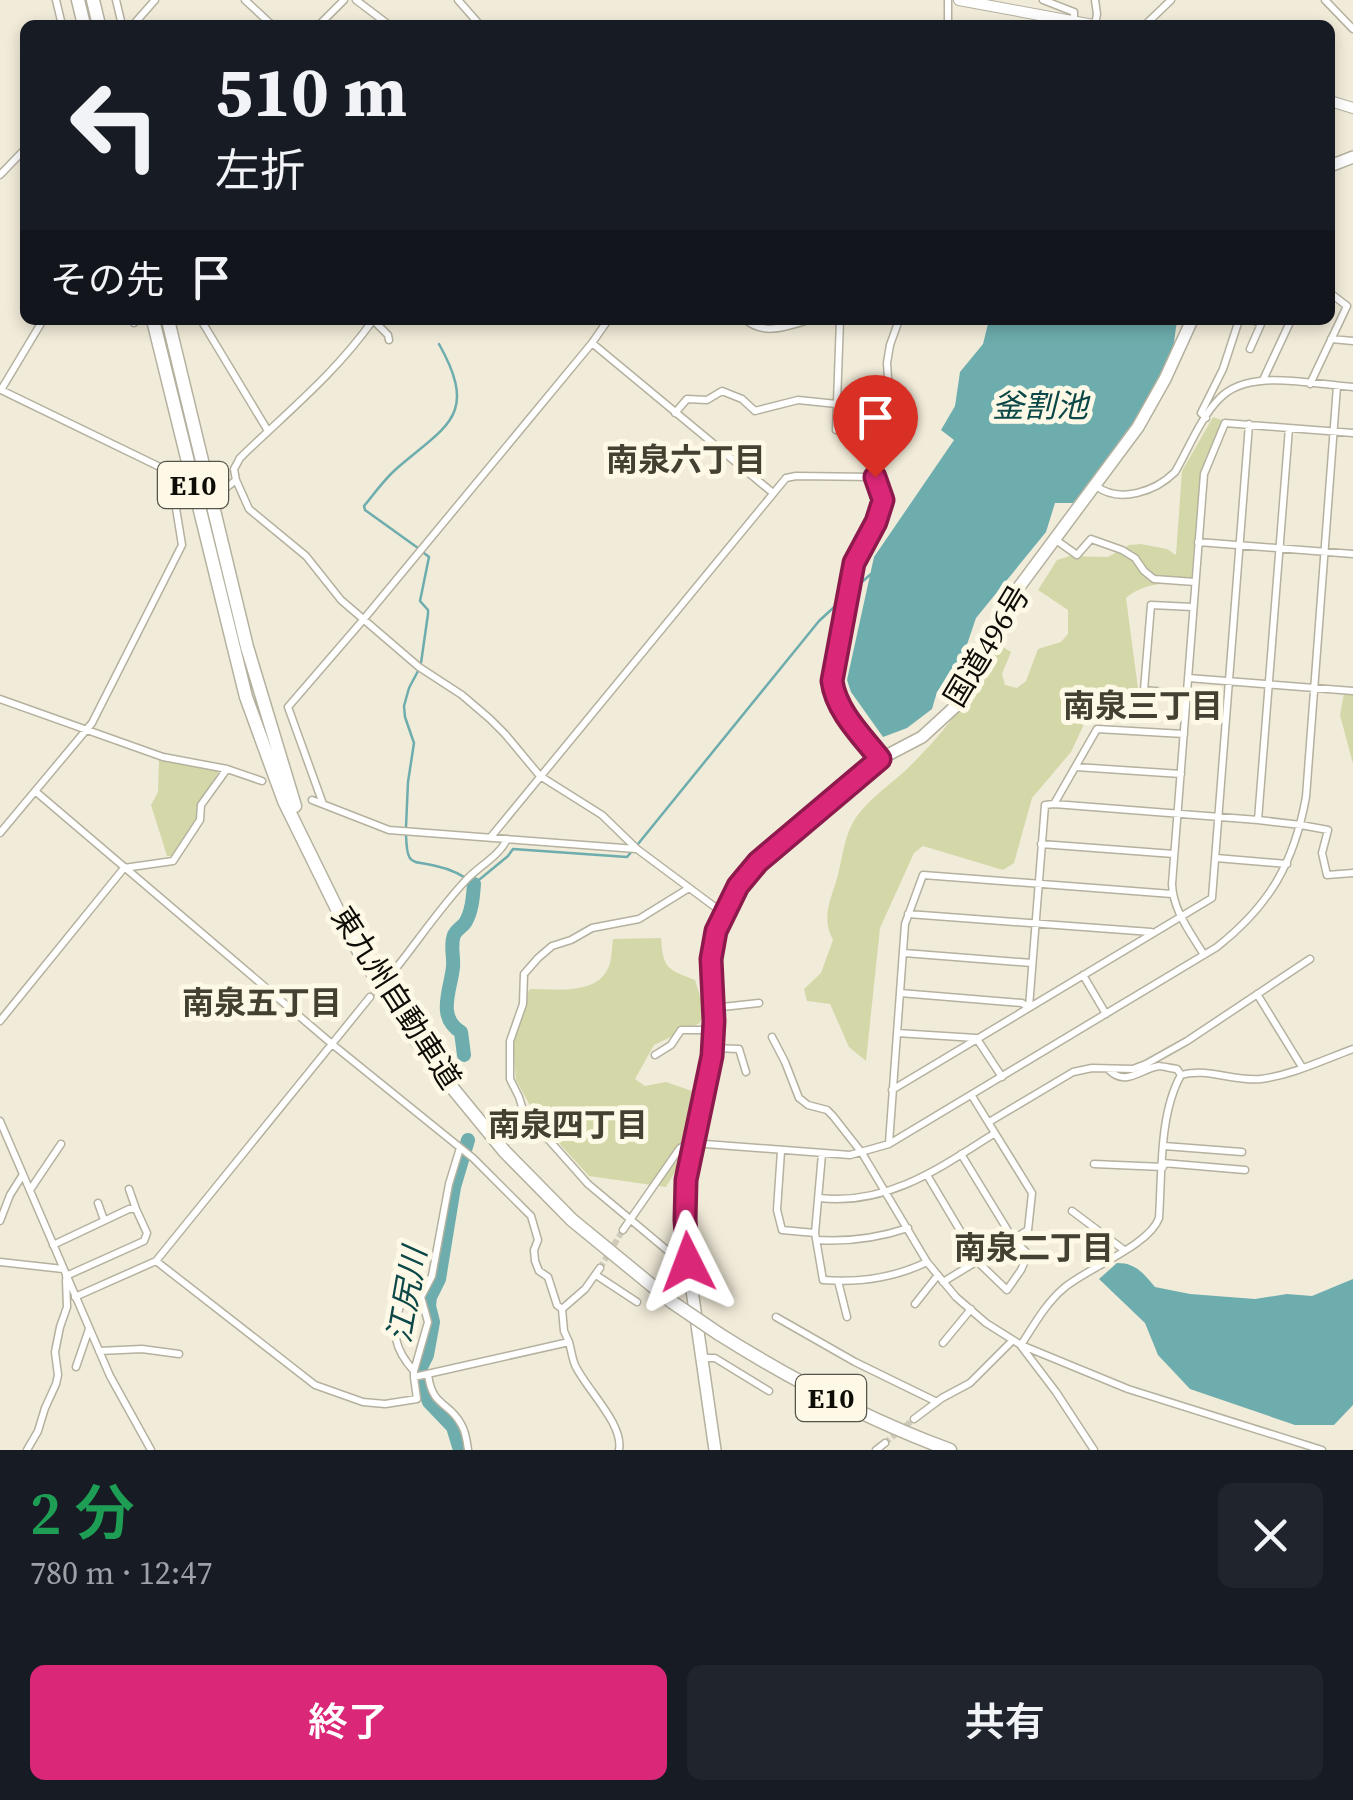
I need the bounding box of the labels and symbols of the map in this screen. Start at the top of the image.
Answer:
pin [833,375,918,478]
water label: 釜割池 [992,384,1091,428]
district label: 南泉六丁目 [606,438,766,482]
road number: E10 [158,462,228,508]
street label: 国道496号 [934,577,1039,714]
district label: 南泉三丁目 [1063,684,1223,728]
street label: 東九州自動車道 [322,899,471,1097]
district label: 南泉五丁目 [182,981,342,1025]
district label: 南泉四丁目 [488,1103,648,1147]
position arrow [636,1210,740,1314]
district label: 南泉二丁目 [954,1226,1114,1270]
water label: 江尻川 [377,1241,438,1346]
road number: E10 [796,1375,866,1421]

